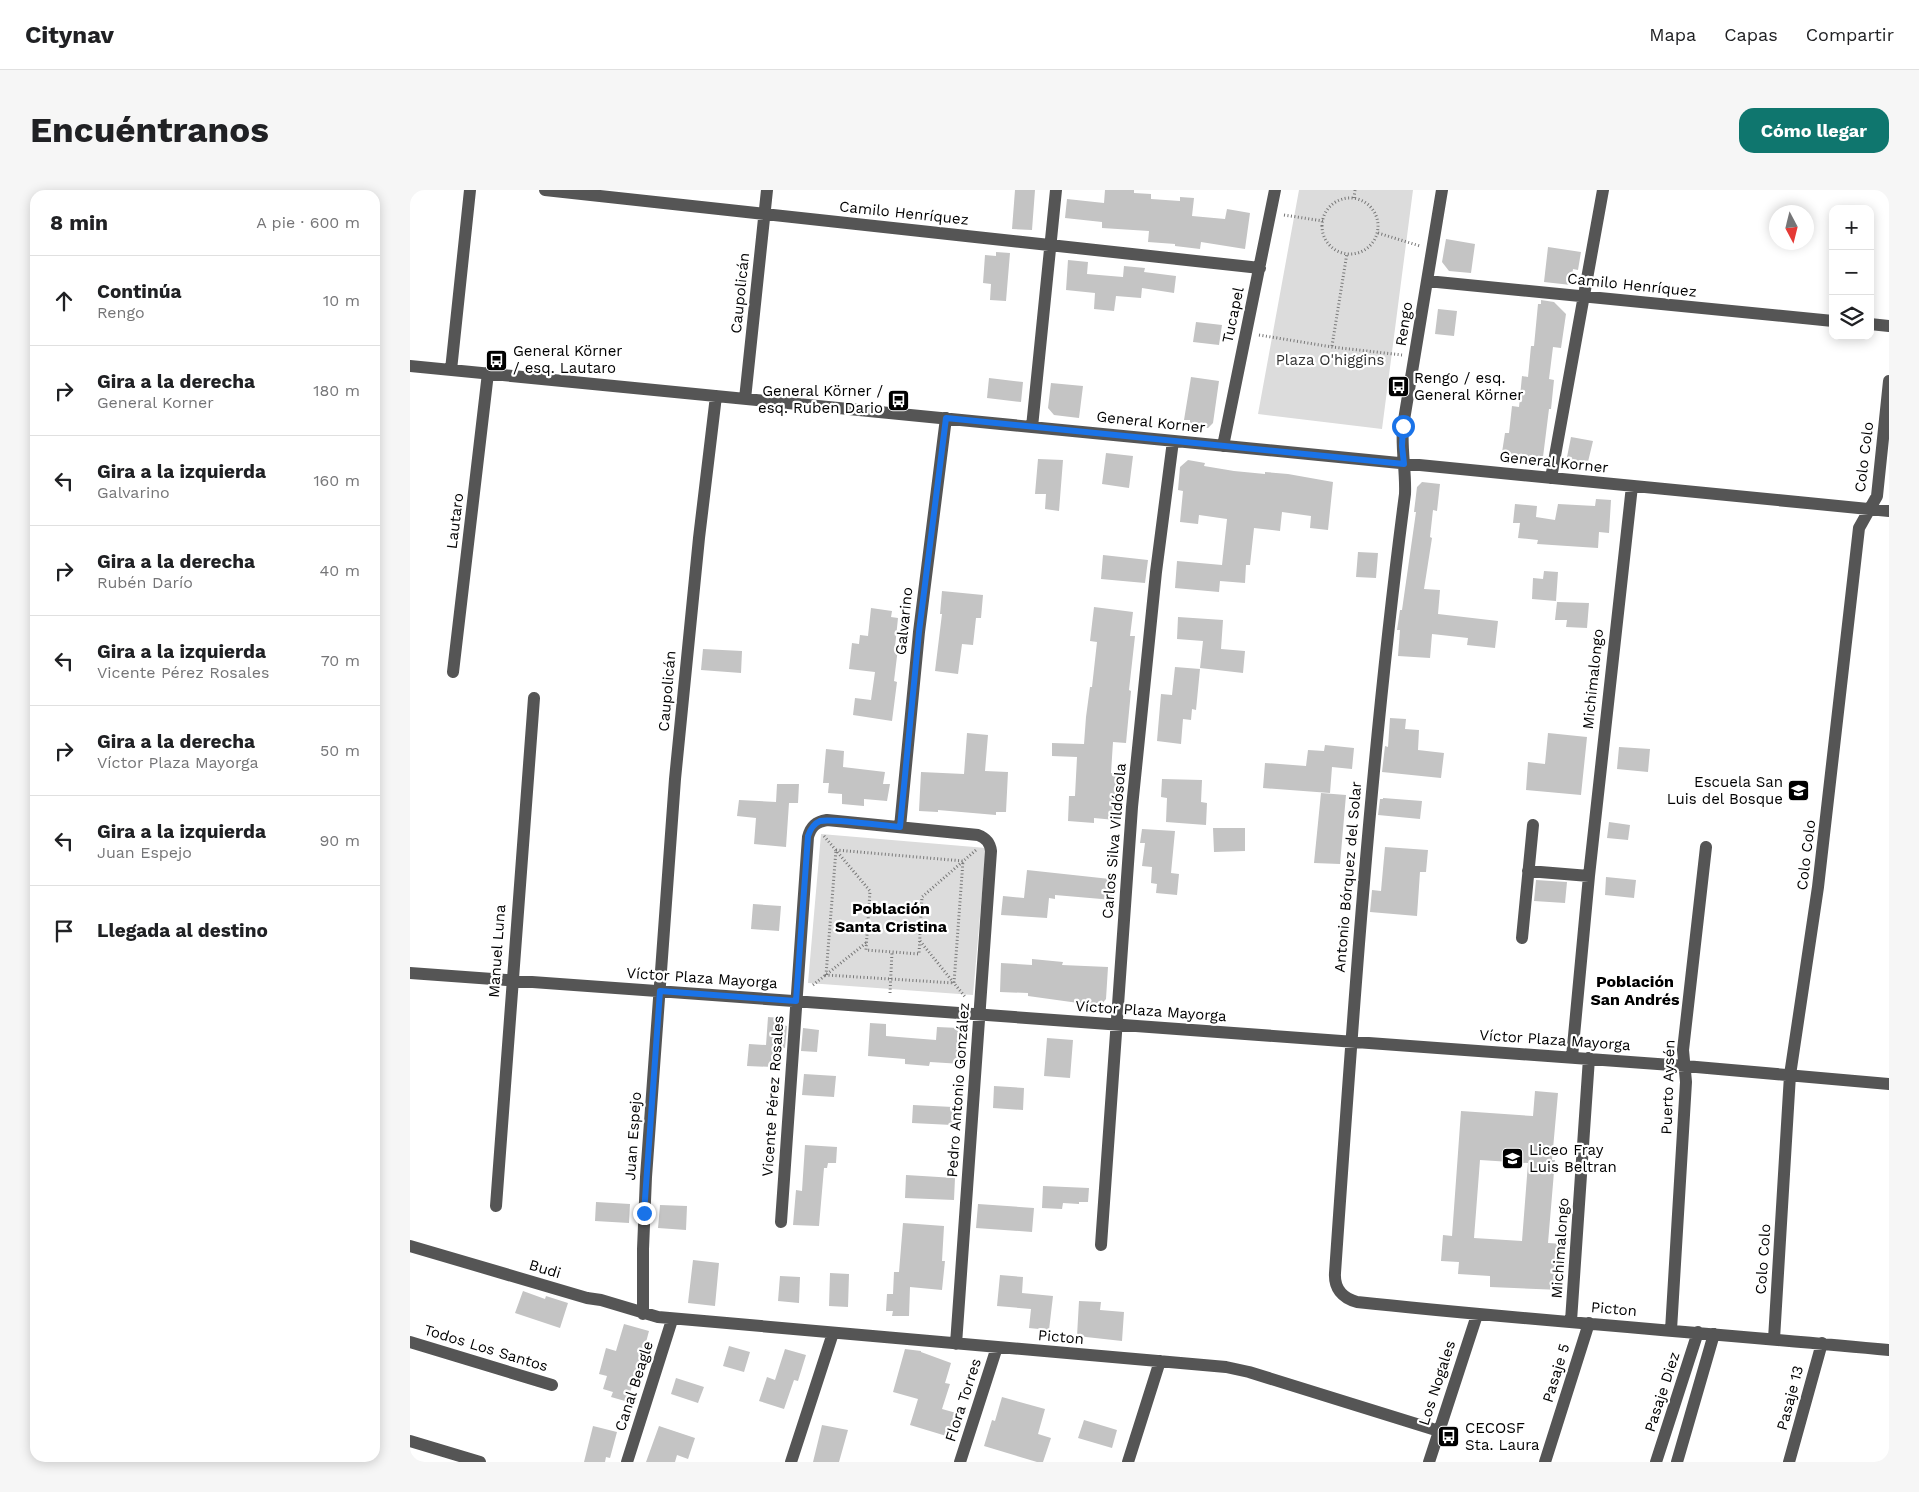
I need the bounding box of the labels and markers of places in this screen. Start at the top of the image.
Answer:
place label: General Körner / esq. Lautaro [513,342,622,377]
bus stop icon: General Körner / esq. Lautaro [485,348,509,372]
place label: Rengo / esq. General Körner [1414,369,1523,404]
bus stop icon: Rengo / esq. General Körner [1386,375,1410,399]
place label: General Körner / esq. Ruben Dario [758,382,883,417]
bus stop icon: General Körner / esq. Ruben Dario [887,388,911,412]
place label: Escuela San Luis del Bosque [1667,773,1783,808]
school or university icon: Escuela San Luis del Bosque [1787,779,1811,803]
place label: Liceo Fray Luis Beltran [1529,1141,1617,1176]
school or university icon: Liceo Fray Luis Beltran [1501,1147,1525,1171]
place label: CECOSF Sta. Laura [1465,1419,1540,1454]
bus stop icon: CECOSF Sta. Laura [1437,1425,1461,1449]

